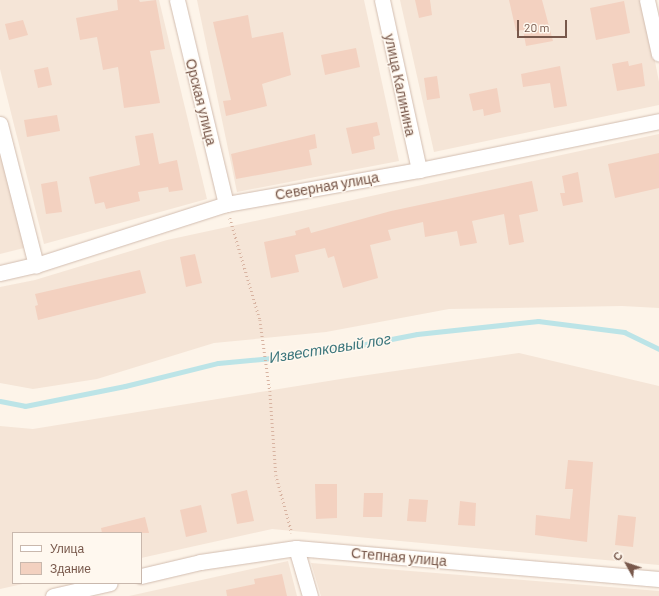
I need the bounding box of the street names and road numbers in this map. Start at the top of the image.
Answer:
street label: улица Калинина [381,32,419,138]
street label: Орская улица [182,57,220,147]
street label: Северная улица [274,169,380,203]
street label: Степная улица [350,544,448,570]

